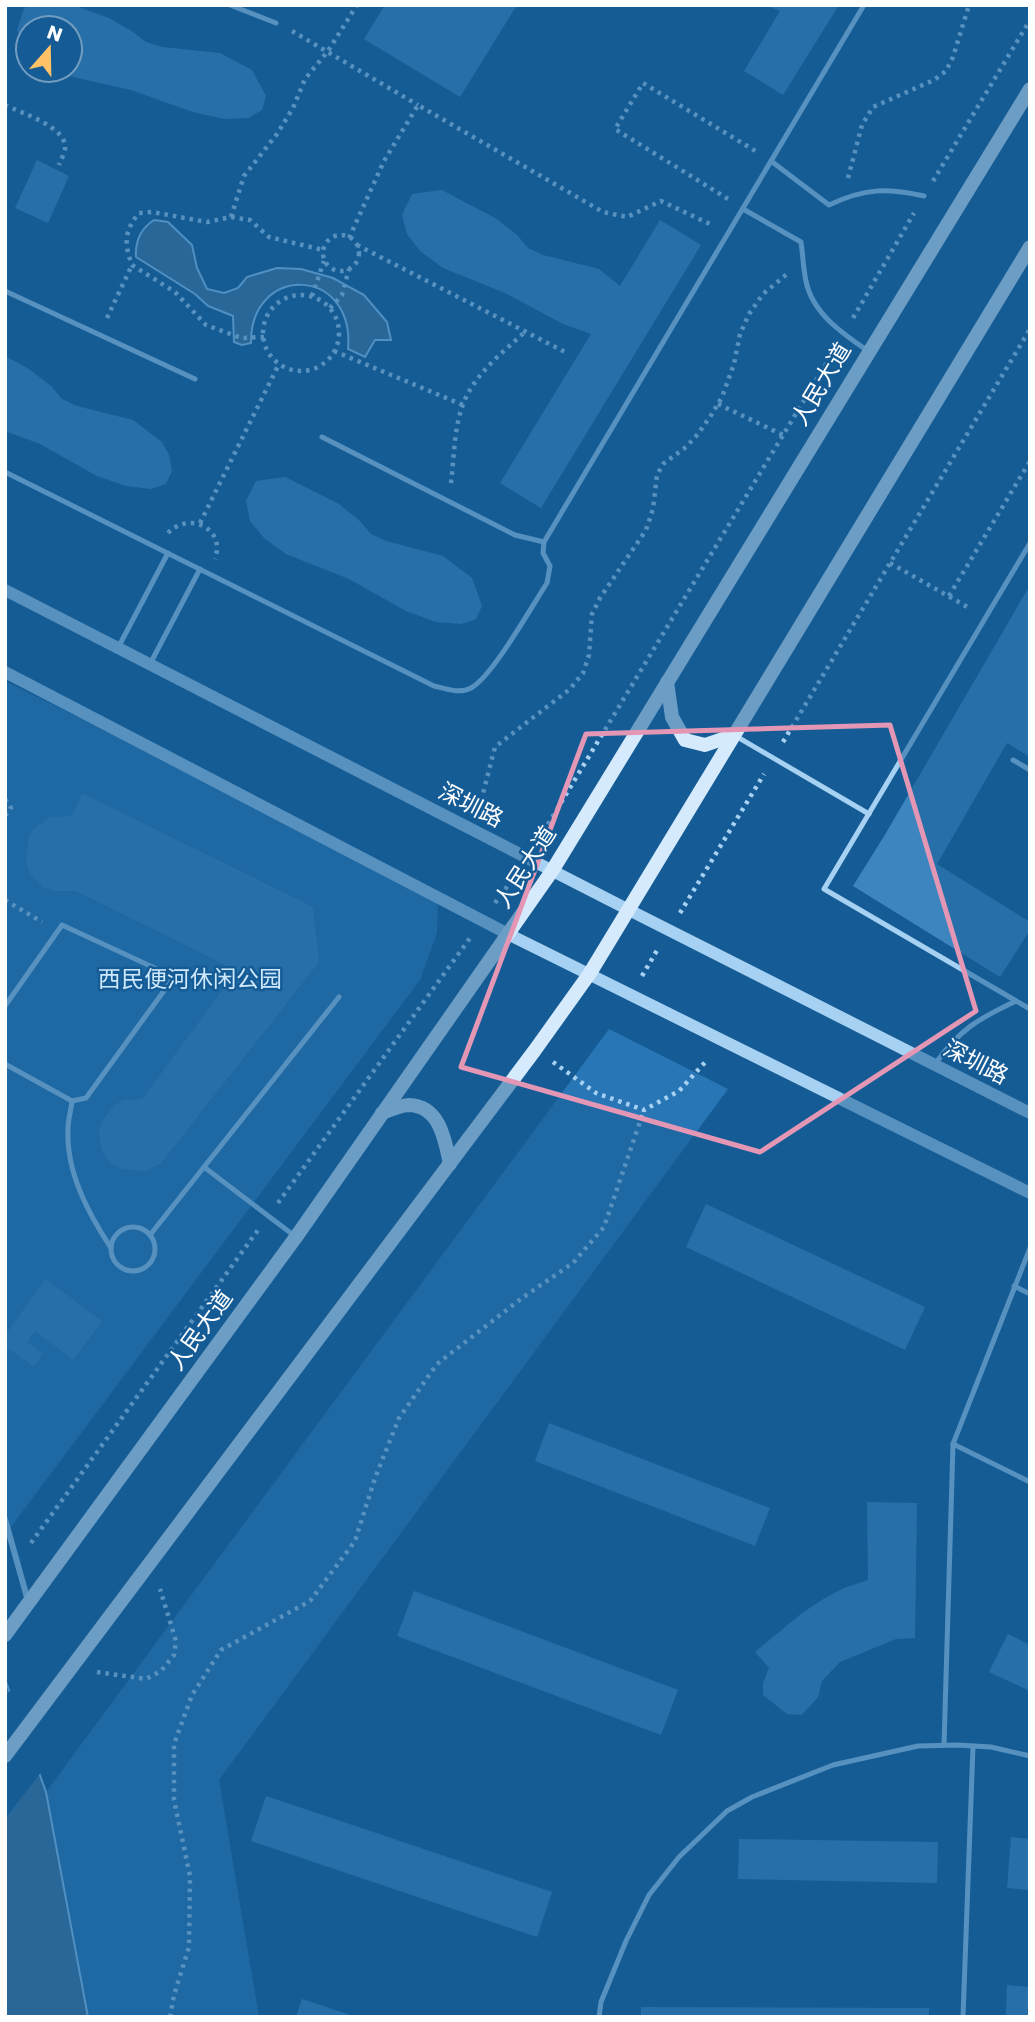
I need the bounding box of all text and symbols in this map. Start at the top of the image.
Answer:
north arrow [14,14,84,84]
text: N [43,18,66,49]
street label: 人民大道 [784,336,858,432]
street label: 深圳路 [433,775,509,835]
street label: 人民大道 [487,820,563,914]
park label: 西民便河休闲公园 [98,963,282,995]
street label: 深圳路 [938,1032,1014,1092]
street label: 人民大道 [160,1283,240,1377]

